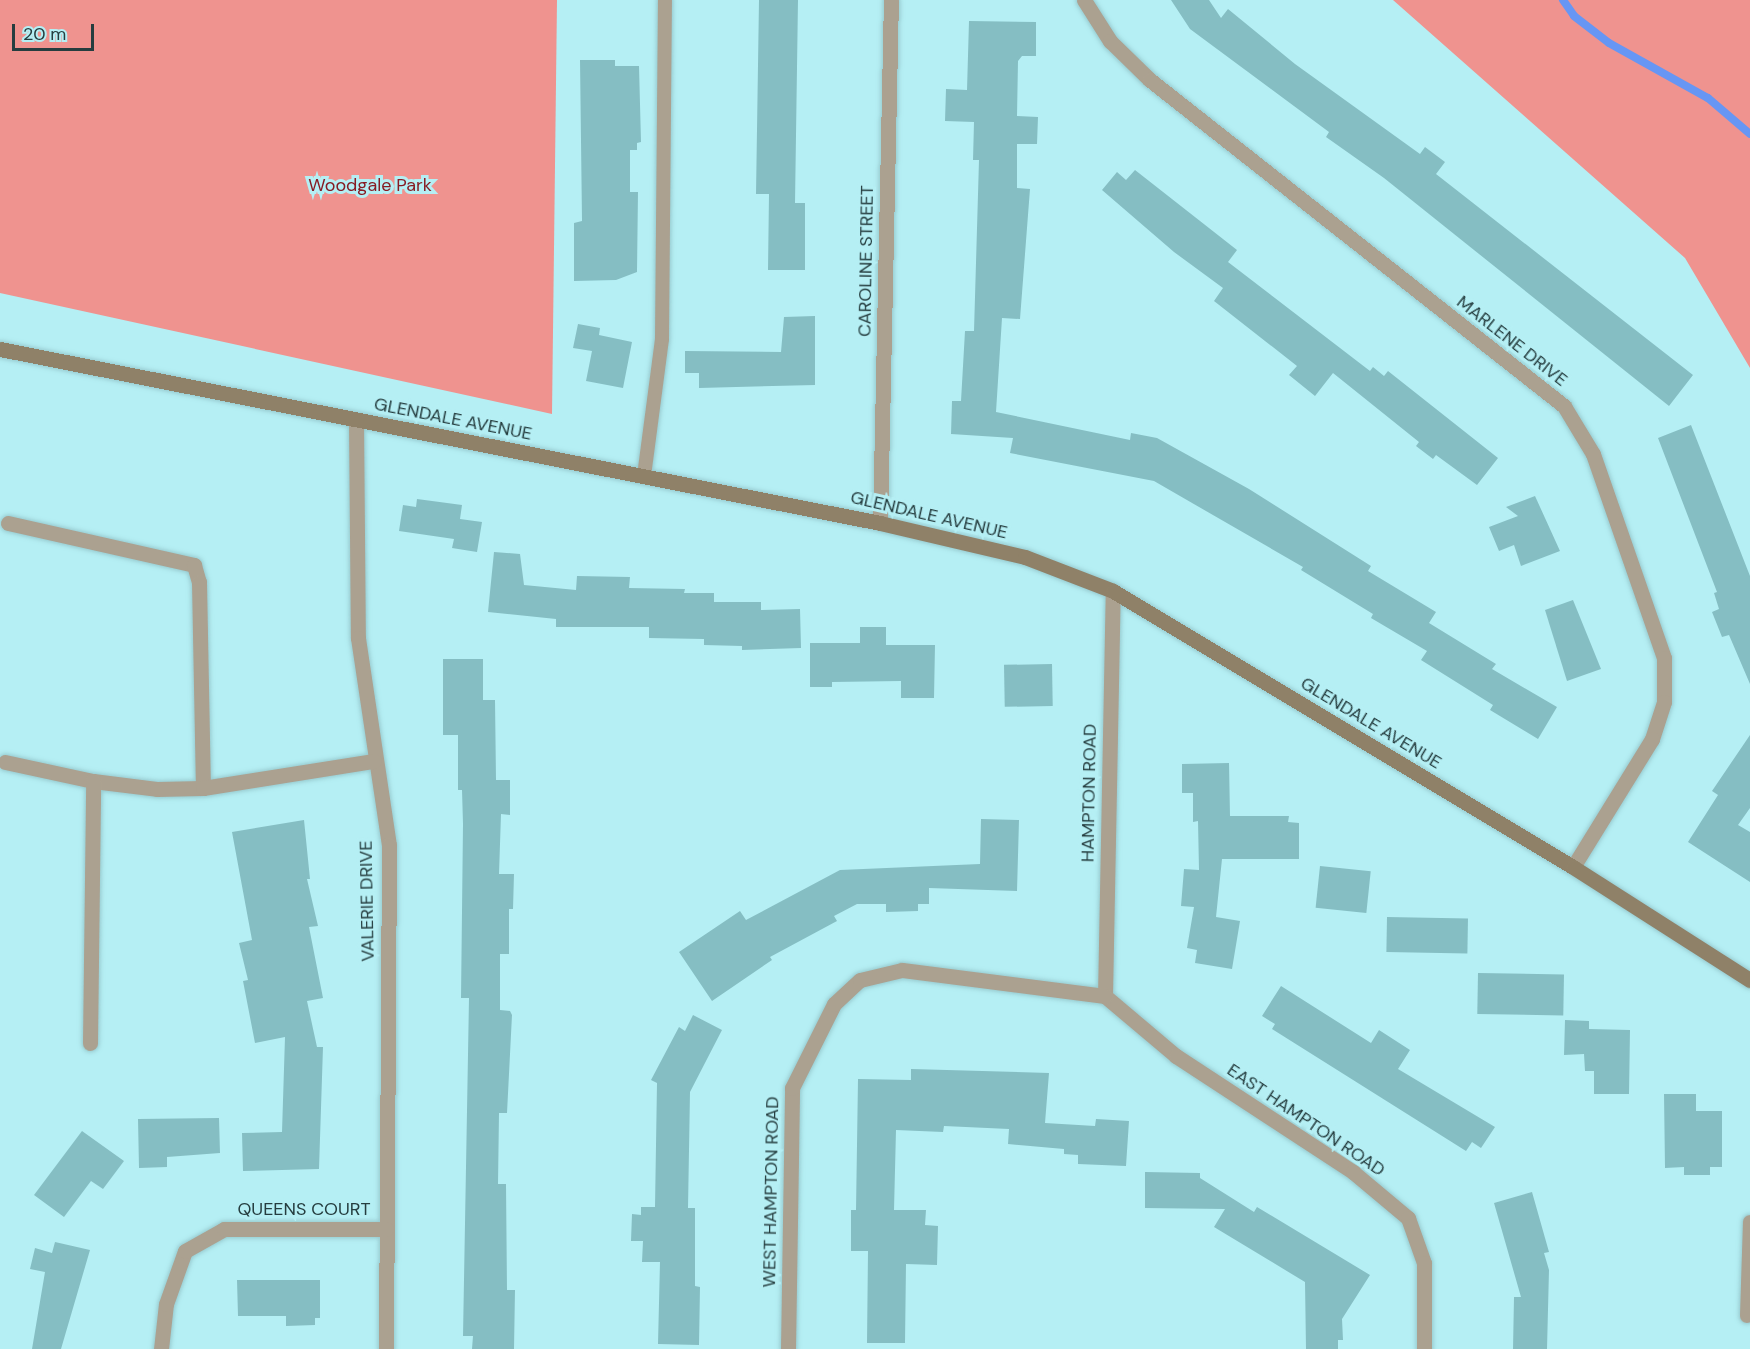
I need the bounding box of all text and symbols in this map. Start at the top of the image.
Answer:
scale bar [15,12,98,50]
text: 20 m [23,22,66,46]
park label: Woodgale Park [308,174,432,196]
street label: CAROLINE STREET [854,185,878,337]
street label: MARLENE DRIVE [1452,291,1572,391]
street label: GLENDALE AVENUE [372,393,534,445]
street label: GLENDALE AVENUE [848,486,1010,544]
street label: GLENDALE AVENUE [1297,672,1445,774]
street label: HAMPTON ROAD [1077,724,1101,862]
street label: VALERIE DRIVE [355,840,379,962]
street label: EAST HAMPTON ROAD [1223,1059,1389,1181]
street label: WEST HAMPTON ROAD [759,1096,783,1288]
street label: QUEENS COURT [237,1198,371,1220]

